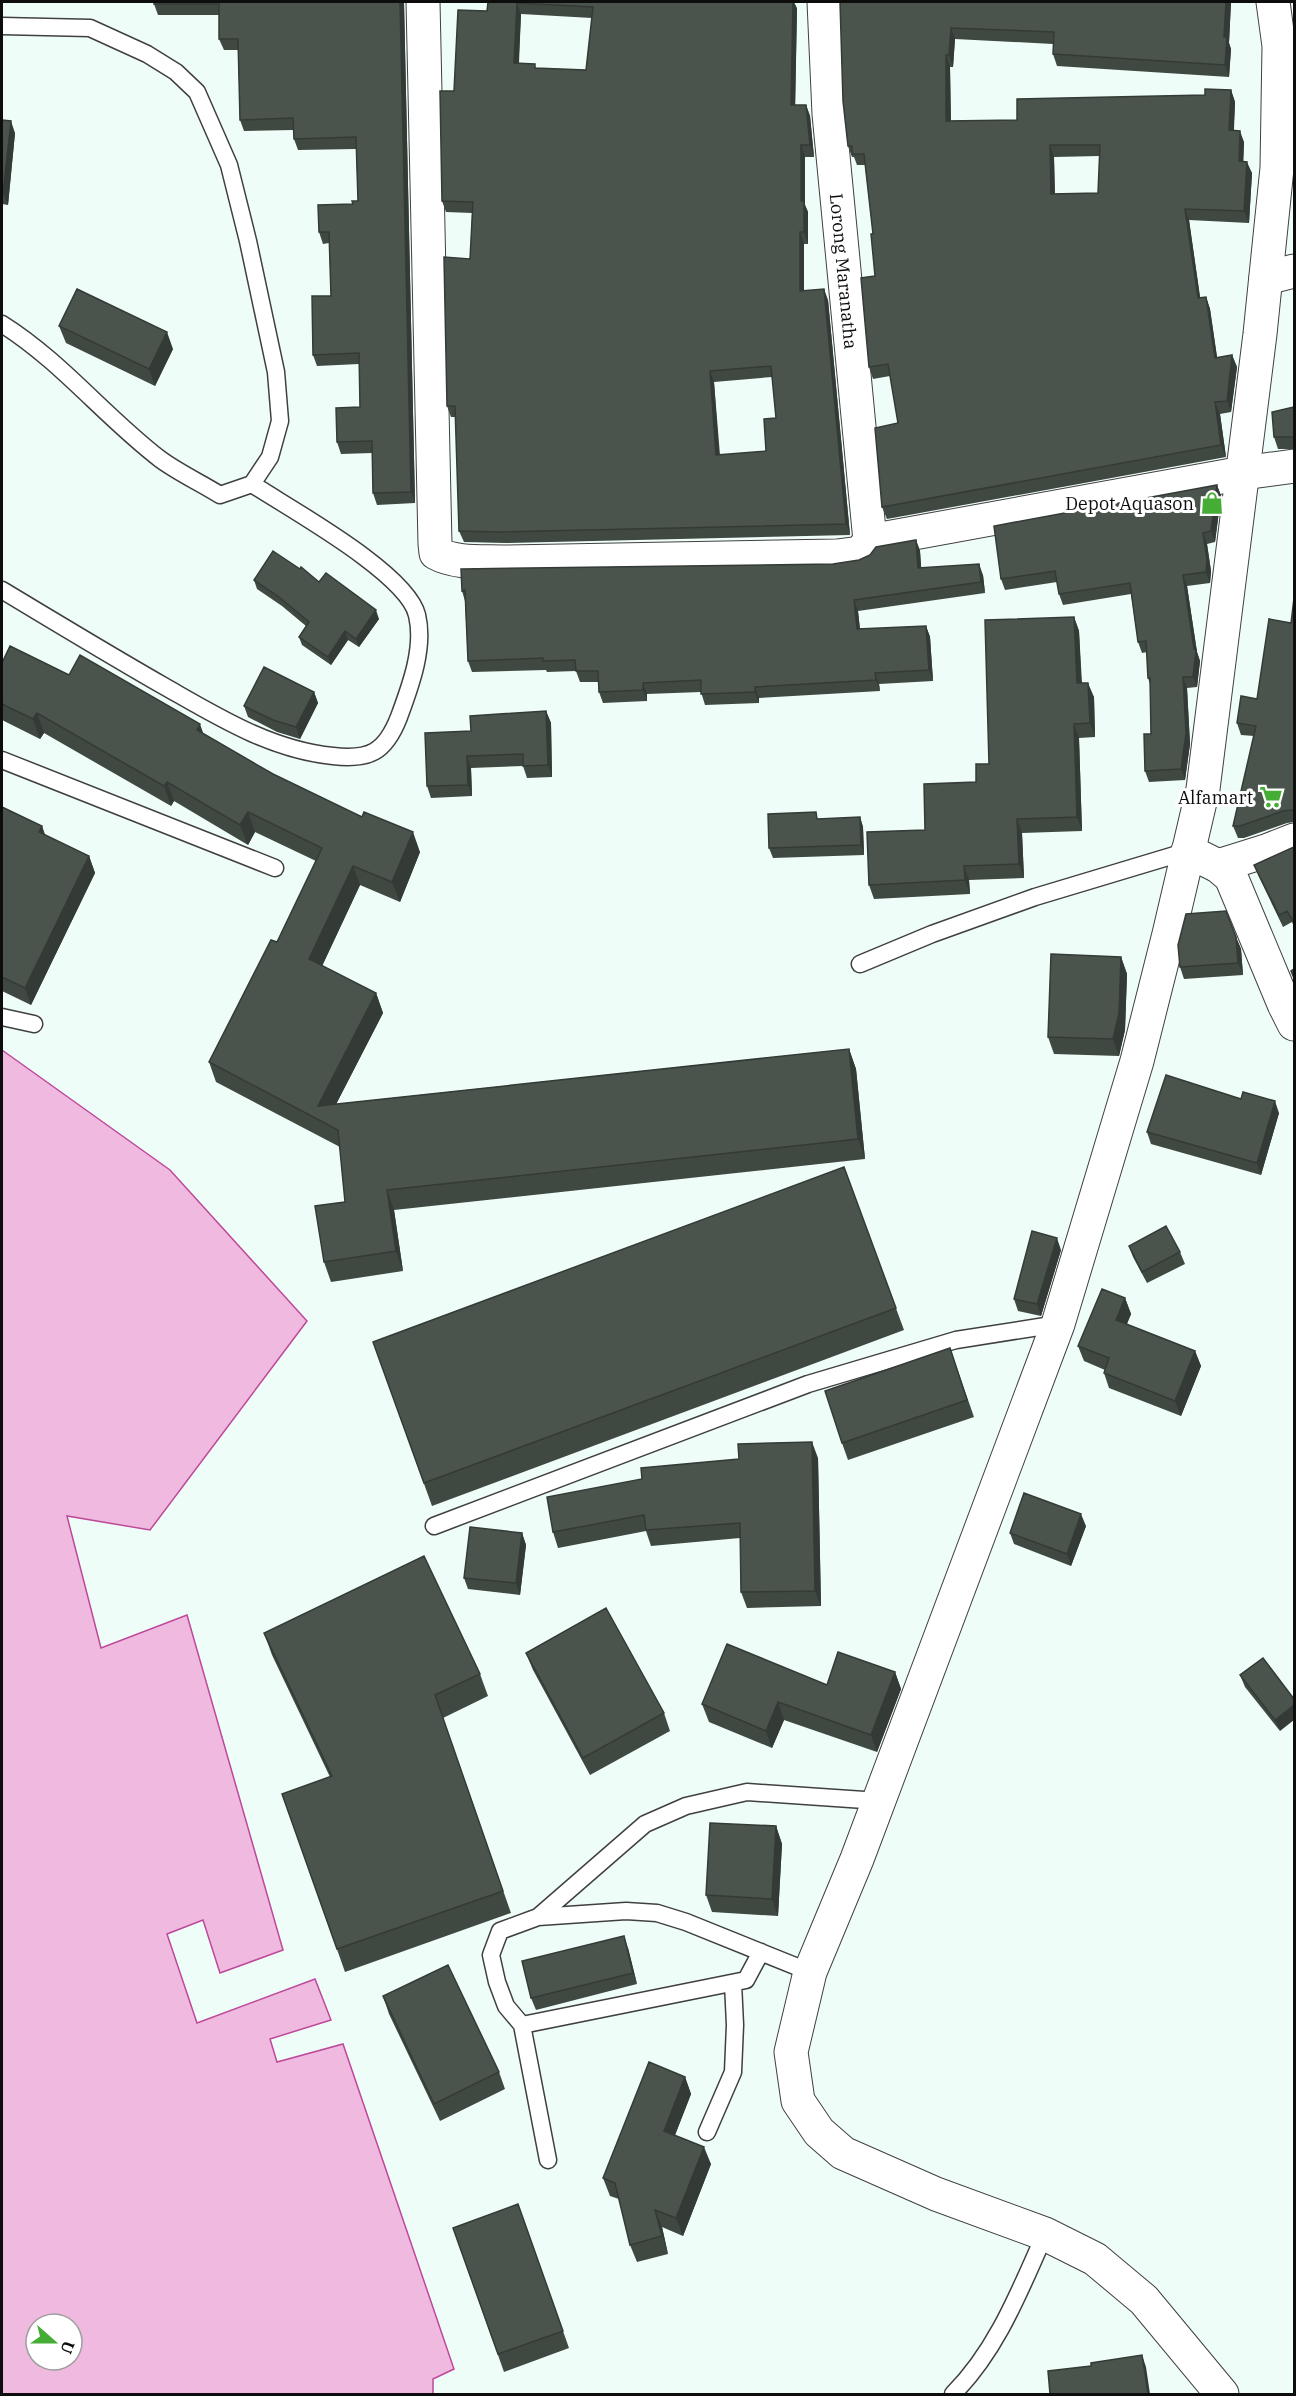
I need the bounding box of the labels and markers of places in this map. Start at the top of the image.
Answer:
shop icon: Depot Aquason [1199,490,1225,516]
place label: Depot Aquason [1065,492,1194,515]
supermarket icon: Alfamart [1258,784,1284,810]
place label: Alfamart [1178,786,1253,809]

